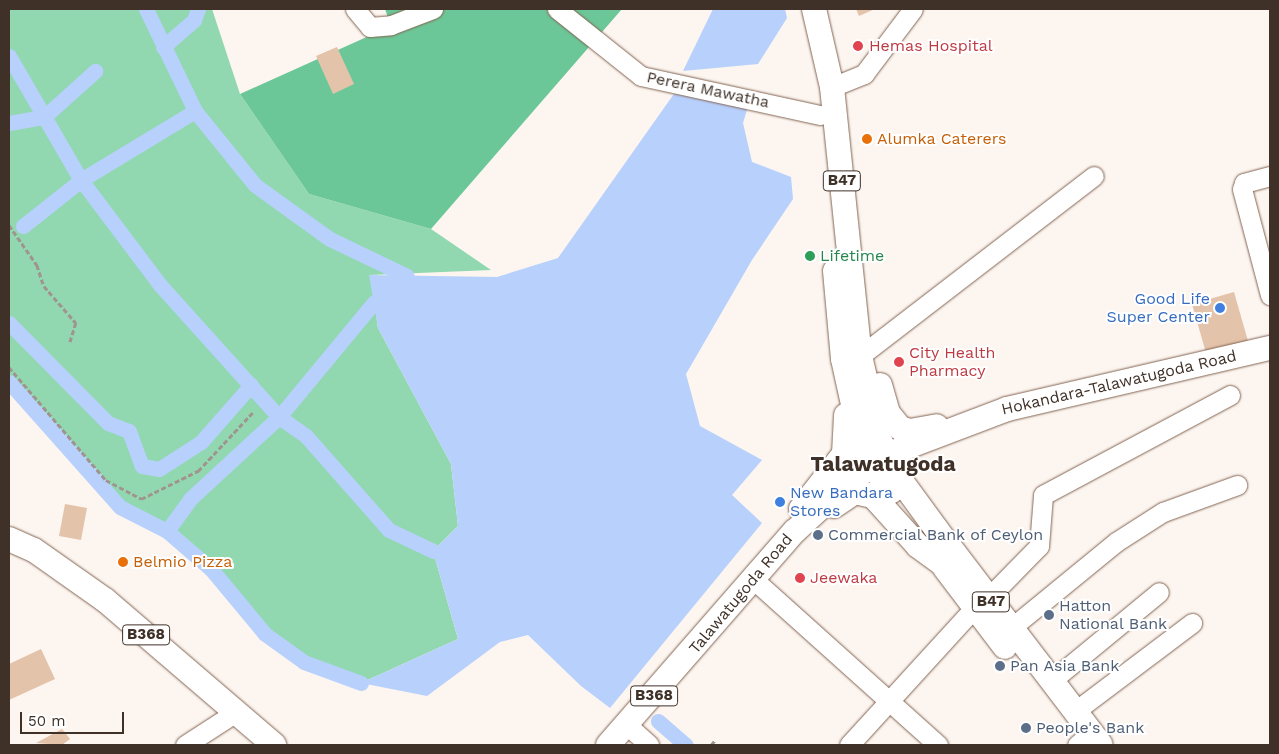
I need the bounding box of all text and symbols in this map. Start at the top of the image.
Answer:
place label: Hemas Hospital [869,36,993,56]
marker: Hemas Hospital [851,39,865,53]
street label: Perera Mawatha [645,68,771,112]
place label: Alumka Caterers [877,129,1007,149]
marker: Alumka Caterers [861,133,873,145]
road number: B47 [822,168,862,194]
place label: Lifetime [820,246,884,266]
marker: Lifetime [804,250,816,262]
place label: Good Life Super Center [1106,289,1210,327]
marker: Good Life Super Center [1214,302,1226,314]
place label: City Health Pharmacy [909,343,996,381]
street label: Hokandara-Talawatugoda Road [999,347,1239,419]
marker: City Health Pharmacy [893,356,905,368]
district label: Talawatugoda [810,451,956,477]
place label: New Bandara Stores [790,483,893,521]
marker: New Bandara Stores [774,496,786,508]
place label: Commercial Bank of Ceylon [828,525,1045,545]
marker: Commercial Bank of Ceylon [812,529,824,541]
street label: Talawatugoda Road [685,530,797,658]
place label: Belmio Pizza [133,552,232,572]
marker: Belmio Pizza [117,556,129,568]
place label: Jeewaka [810,568,877,588]
marker: Jeewaka [794,572,806,584]
road number: B47 [971,590,1011,614]
place label: Hatton National Bank [1059,596,1168,634]
marker: Hatton National Bank [1043,609,1055,621]
road number: B368 [121,622,171,648]
place label: Pan Asia Bank [1010,656,1120,676]
marker: Pan Asia Bank [994,660,1006,672]
road number: B368 [629,684,679,708]
scale bar [22,702,126,734]
text: 50 m [28,712,65,730]
place label: People's Bank [1036,718,1144,738]
marker: People's Bank [1020,722,1032,734]

